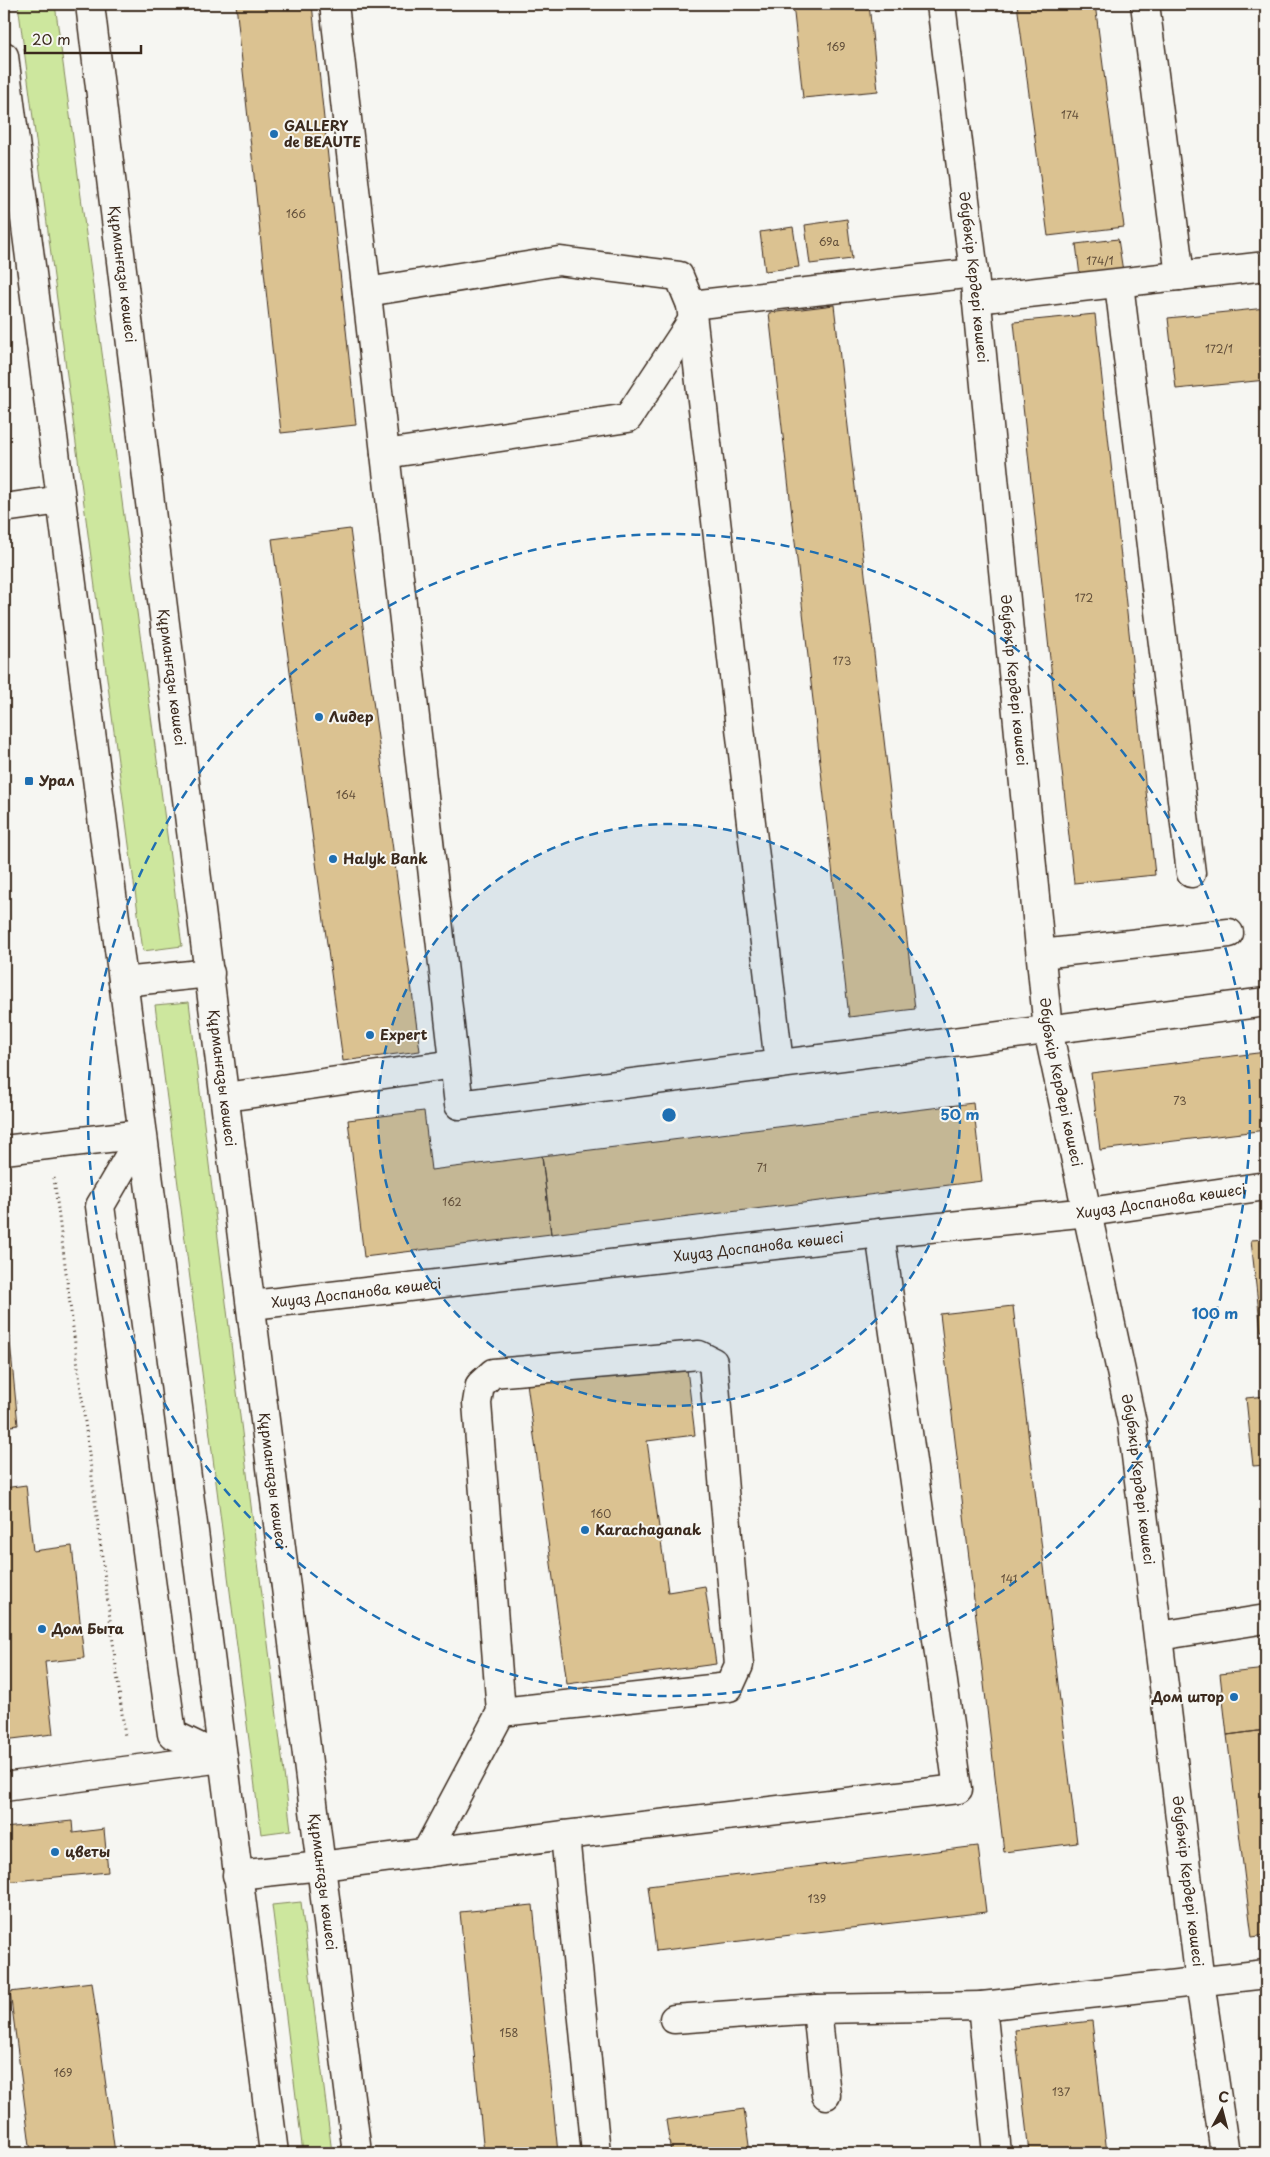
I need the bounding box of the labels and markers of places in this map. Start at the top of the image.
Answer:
place label: GALLERY de BEAUTE [284,115,361,152]
marker: GALLERY de BEAUTE [268,128,280,140]
place label: Лидер [329,706,374,727]
marker: Лидер [313,711,325,723]
place label: Урал [38,770,75,791]
marker: Урал [23,775,35,787]
place label: Halyk Bank [343,848,428,869]
marker: Halyk Bank [327,853,339,865]
place label: Expert [380,1024,428,1045]
marker: Expert [364,1029,376,1041]
centre of rings [660,1106,678,1124]
place label: Karachaganak [595,1519,702,1540]
marker: Karachaganak [579,1524,591,1536]
place label: Дом Быта [51,1618,124,1639]
marker: Дом Быта [36,1623,48,1635]
place label: Дом штор [1151,1686,1224,1707]
marker: Дом штор [1228,1691,1240,1703]
place label: цветы [65,1841,110,1862]
marker: цветы [49,1846,61,1858]

